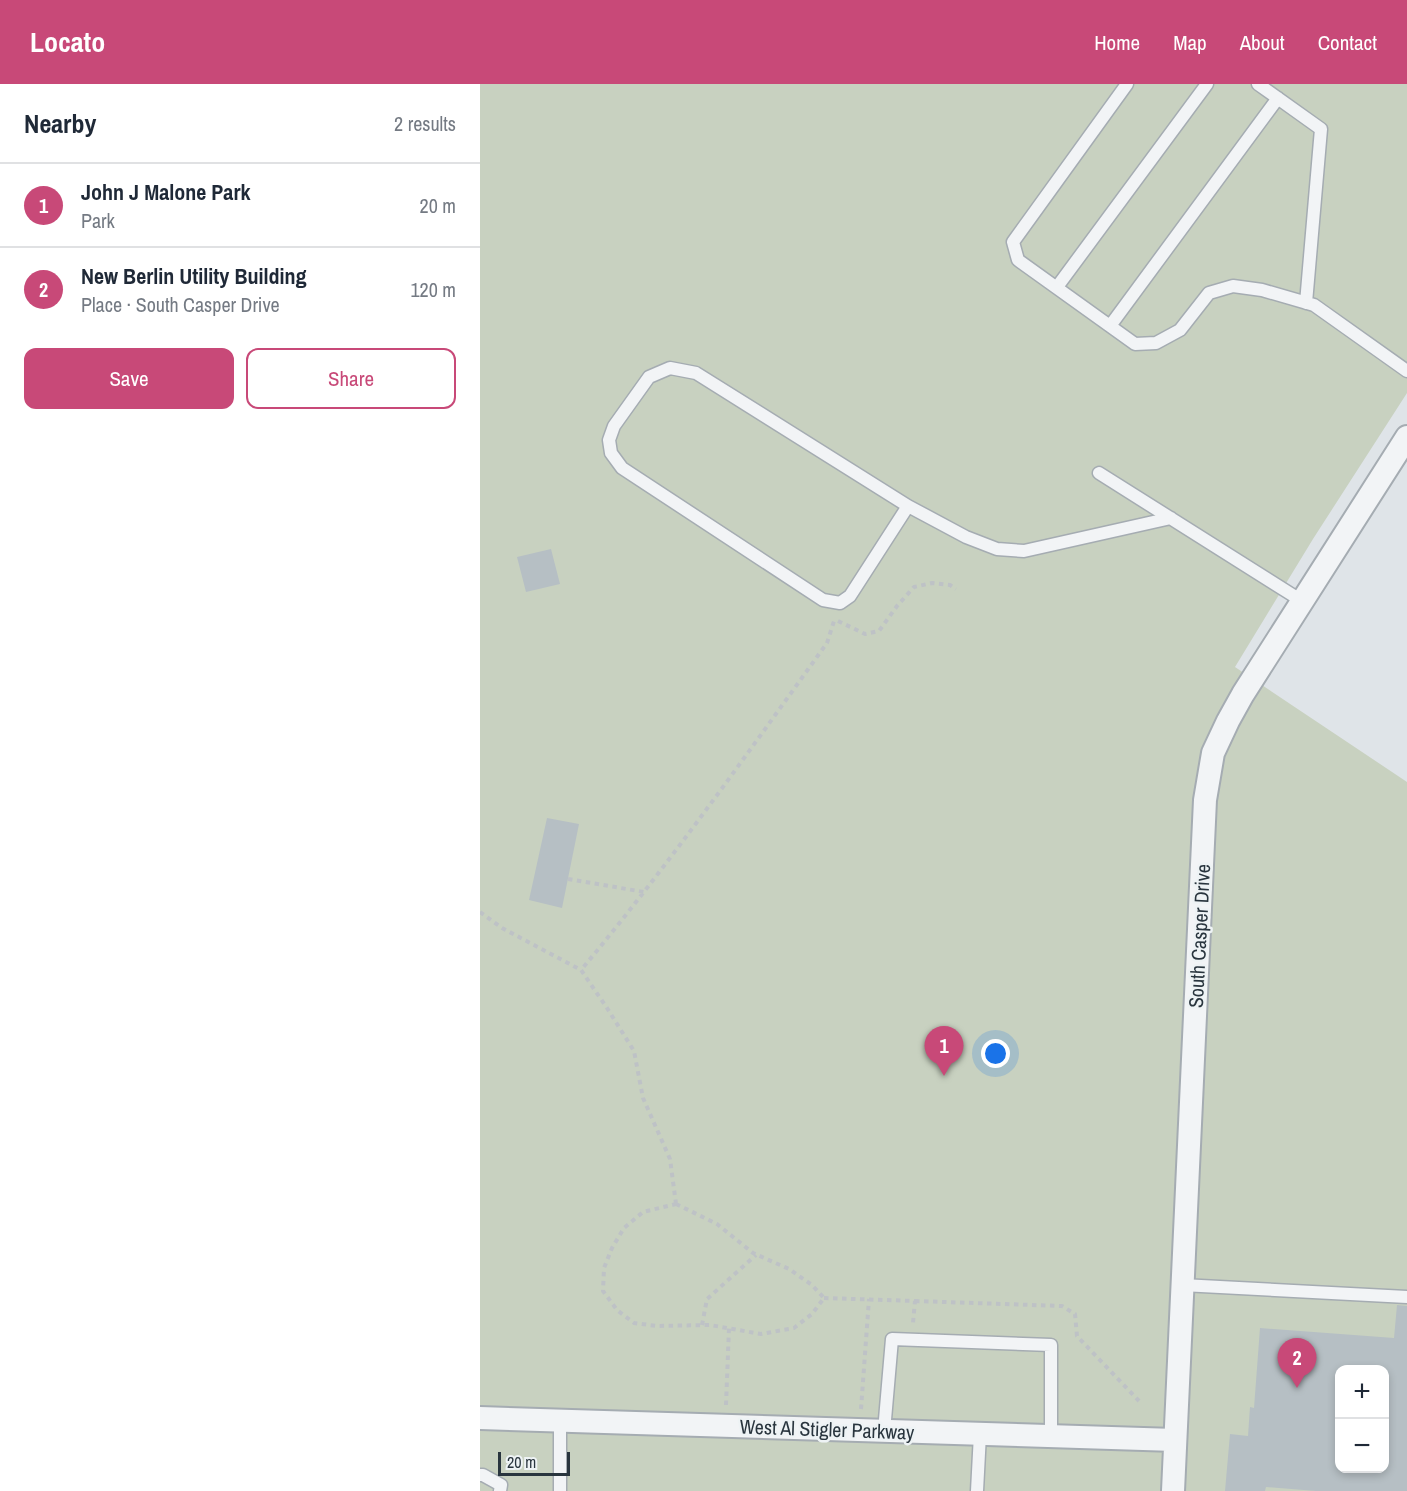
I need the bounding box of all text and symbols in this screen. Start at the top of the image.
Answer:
text: Locato [30,23,105,61]
text: Home [1094,28,1140,57]
text: Map [1173,28,1207,57]
text: About [1240,28,1285,57]
text: Contact [1318,28,1377,57]
text: Nearby [24,106,96,141]
text: 2 results [394,110,456,137]
text: John J Malone Park [81,177,250,207]
text: 1 [39,192,48,219]
text: 20 m [420,192,456,219]
text: Park [81,207,115,234]
text: New Berlin Utility Building [81,261,307,291]
text: 2 [39,276,48,303]
text: 120 m [410,276,456,303]
text: Place · South Casper Drive [81,291,280,318]
button: Save [24,348,234,409]
button: Share [246,348,456,409]
street label: South Casper Drive [1182,863,1216,1009]
pin: 1 [924,1026,964,1076]
your location [981,1039,1010,1068]
pin: 2 [1278,1338,1316,1388]
map controls [1335,1365,1389,1473]
button: + [1335,1365,1389,1419]
street label: West Al Stigler Parkway [739,1412,916,1446]
button: − [1335,1419,1389,1473]
scale bar [498,1449,570,1476]
text: 20 m [507,1451,536,1473]

